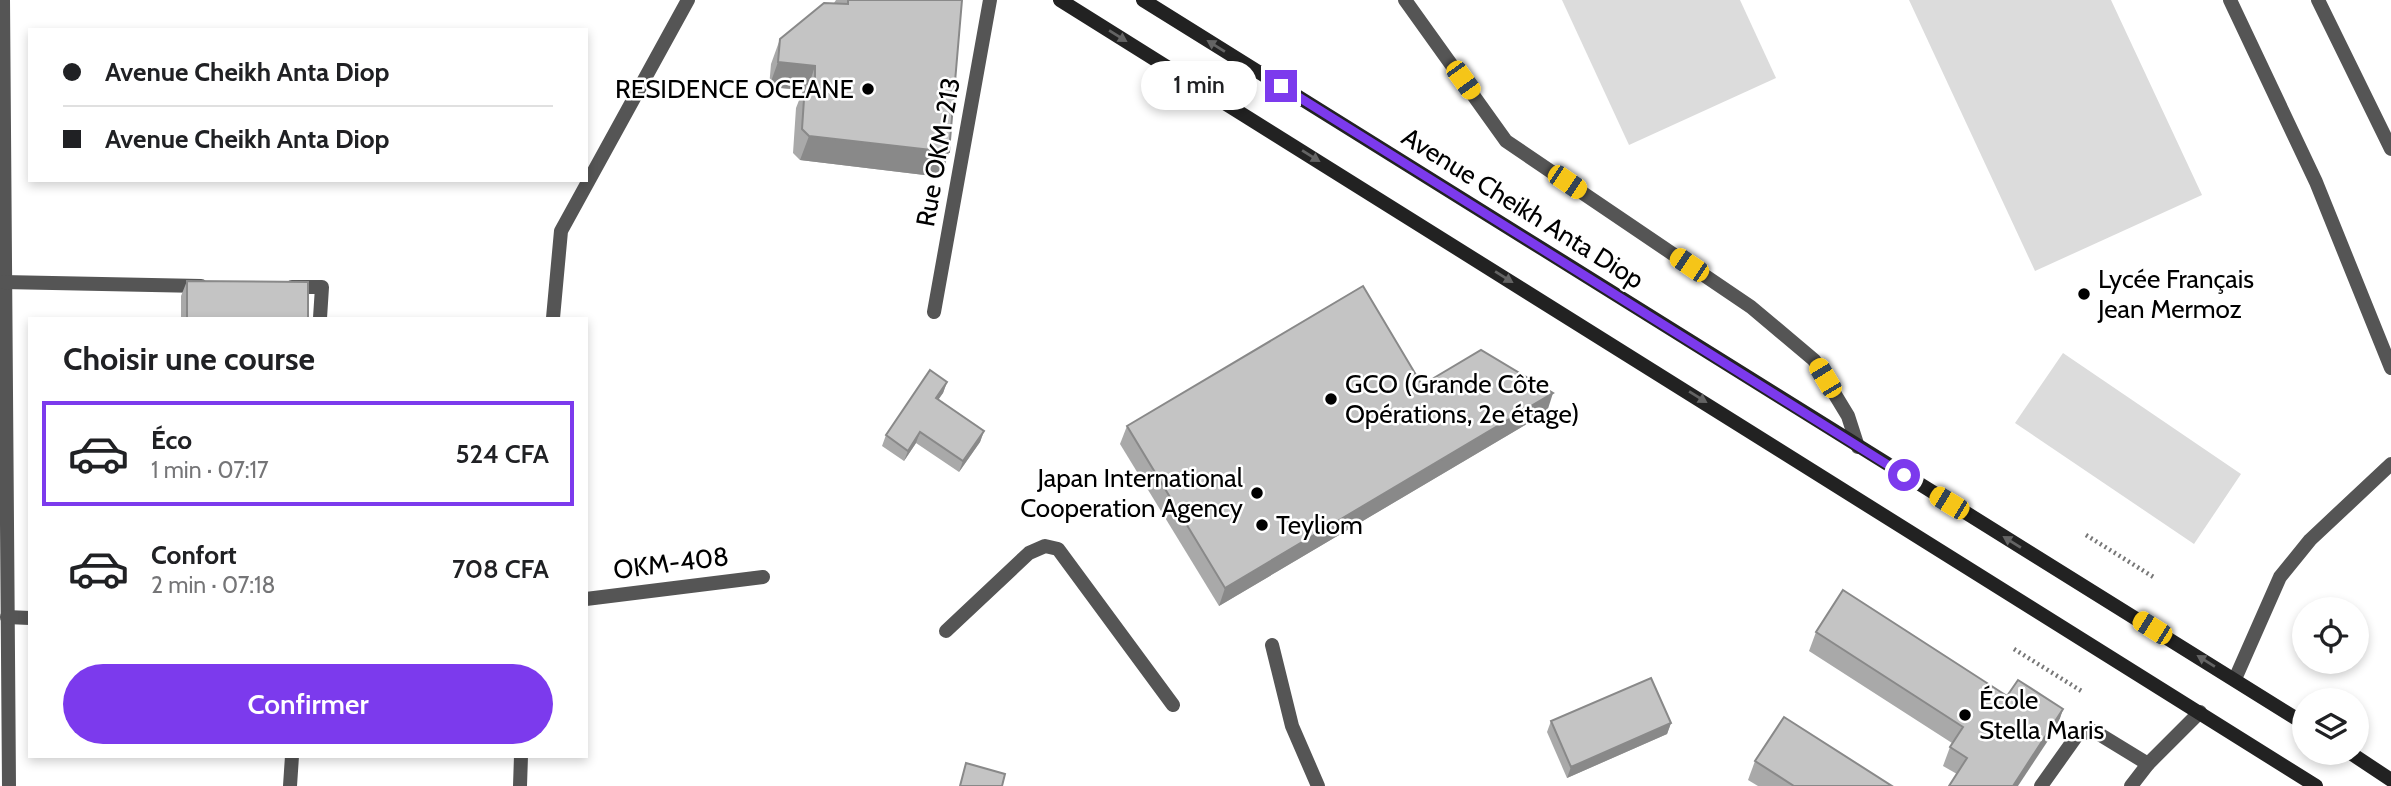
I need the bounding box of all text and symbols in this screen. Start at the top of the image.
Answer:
one-way arrow [1109,30,1128,43]
one-way arrow [1206,39,1226,52]
text: Avenue Cheikh Anta Diop [105,56,389,88]
car [1443,57,1484,103]
callout: 1 min [1141,62,1256,110]
route end [1265,70,1297,102]
text: 1 min [1173,71,1225,99]
place label: RESIDENCE OCEANE [615,73,854,105]
street label: Rue OKM-213 [909,75,967,229]
marker: RESIDENCE OCEANE [860,81,876,97]
street label: Avenue Cheikh Anta Diop [1396,120,1650,296]
text: Avenue Cheikh Anta Diop [105,123,389,155]
one-way arrow [1302,150,1321,163]
car [1544,162,1591,202]
car [1666,245,1713,285]
place label: Lycée Français Jean Mermoz [2097,263,2254,325]
one-way arrow [1495,270,1514,283]
marker: Lycée Français Jean Mermoz [2076,286,2092,302]
text: Choisir une course [63,339,315,378]
car [1806,355,1845,401]
place label: GCO (Grande Côte Opérations, 2e étage) [1345,368,1579,430]
marker: GCO (Grande Côte Opérations, 2e étage) [1323,391,1339,407]
one-way arrow [1688,391,1707,404]
icon: car [67,422,130,485]
text: Éco [151,424,192,456]
text: 524 CFA [455,438,549,470]
text: 1 min · 07:17 [151,456,269,484]
route start [1888,459,1920,491]
place label: Japan International Cooperation Agency [1020,462,1243,524]
car [1926,483,1973,523]
marker: Japan International Cooperation Agency [1249,485,1265,501]
place label: Teyliom [1276,509,1363,541]
marker: Teyliom [1254,517,1270,533]
one-way arrow [2003,535,2022,548]
icon: car [67,537,130,600]
text: Confort [151,539,237,571]
street label: OKM-408 [612,540,730,586]
text: 708 CFA [452,553,549,585]
text: 2 min · 07:18 [151,571,276,599]
map controls [2292,597,2369,765]
button: locate [2292,597,2369,674]
car [2129,608,2176,648]
one-way arrow [2196,654,2216,667]
button: Confirmer [63,664,553,744]
place label: École Stella Maris [1979,684,2105,746]
button: layers [2292,688,2369,765]
marker: École Stella Maris [1957,707,1973,723]

